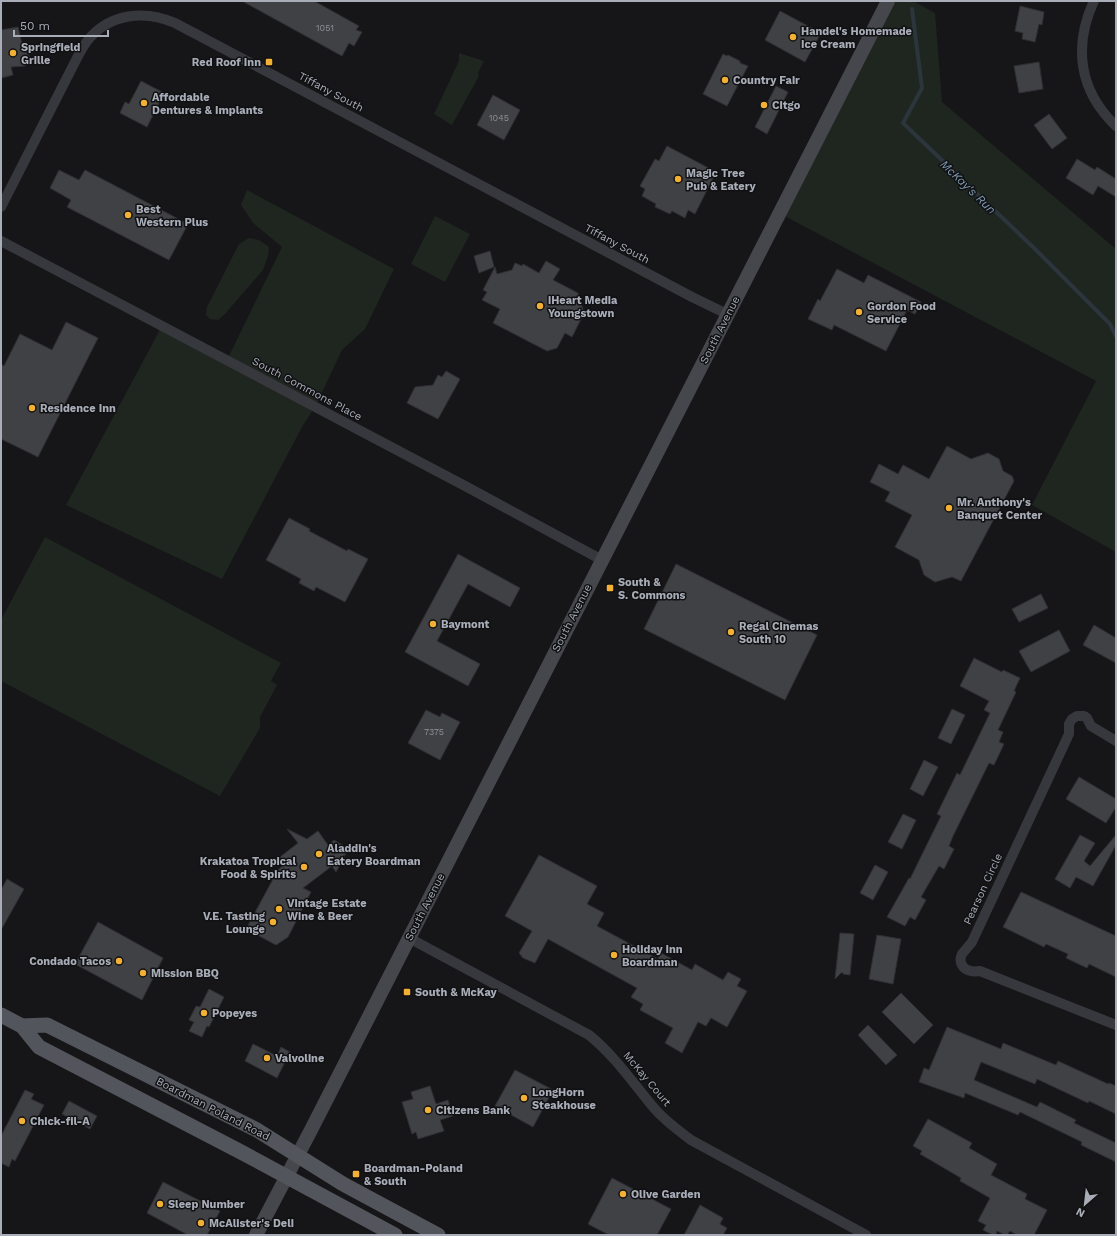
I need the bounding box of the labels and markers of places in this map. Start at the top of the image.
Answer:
place label: Handel's Homemade Ice Cream [801,25,912,51]
marker: Handel's Homemade Ice Cream [788,32,798,42]
place label: Springfield Grille [21,41,81,67]
marker: Springfield Grille [8,48,18,58]
place label: Red Roof Inn [192,56,261,69]
marker: Red Roof Inn [264,57,274,67]
place label: Country Fair [733,74,800,87]
marker: Country Fair [720,75,730,85]
place label: Affordable Dentures & Implants [152,91,263,117]
marker: Affordable Dentures & Implants [139,98,149,108]
place label: Citgo [772,99,801,112]
marker: Citgo [759,100,769,110]
place label: Magic Tree Pub & Eatery [686,167,756,193]
marker: Magic Tree Pub & Eatery [673,174,683,184]
place label: Best Western Plus [136,203,208,229]
marker: Best Western Plus [123,210,133,220]
place label: iHeart Media Youngstown [548,294,618,320]
place label: Gordon Food Service [867,300,936,326]
marker: iHeart Media Youngstown [535,301,545,311]
marker: Gordon Food Service [854,307,864,317]
place label: Residence Inn [40,402,116,415]
marker: Residence Inn [27,403,37,413]
place label: Mr. Anthony's Banquet Center [957,496,1042,522]
marker: Mr. Anthony's Banquet Center [944,503,954,513]
place label: South & S. Commons [618,576,686,602]
marker: South & S. Commons [605,583,615,593]
place label: Baymont [441,618,489,631]
marker: Baymont [428,619,438,629]
place label: Regal Cinemas South 10 [739,620,819,646]
marker: Regal Cinemas South 10 [726,627,736,637]
place label: Aladdin's Eatery Boardman [327,842,421,868]
marker: Aladdin's Eatery Boardman [314,849,324,859]
place label: Krakatoa Tropical Food & Spirits [200,855,296,881]
marker: Krakatoa Tropical Food & Spirits [299,862,309,872]
place label: Vintage Estate Wine & Beer [287,897,367,923]
marker: Vintage Estate Wine & Beer [274,904,284,914]
place label: V.E. Tasting Lounge [203,910,266,936]
marker: V.E. Tasting Lounge [268,917,278,927]
place label: Holiday Inn Boardman [622,943,683,969]
marker: Holiday Inn Boardman [609,950,619,960]
place label: Condado Tacos [29,955,111,968]
marker: Condado Tacos [114,956,124,966]
place label: Mission BBQ [151,967,219,980]
marker: Mission BBQ [138,968,148,978]
place label: South & McKay [415,986,497,999]
marker: South & McKay [402,987,412,997]
place label: Popeyes [212,1007,257,1020]
marker: Popeyes [199,1008,209,1018]
place label: Valvoline [275,1052,324,1065]
marker: Valvoline [262,1053,272,1063]
place label: LongHorn Steakhouse [532,1086,596,1112]
marker: LongHorn Steakhouse [519,1093,529,1103]
place label: Citizens Bank [436,1104,510,1117]
marker: Citizens Bank [423,1105,433,1115]
place label: Chick-fil-A [30,1115,90,1128]
marker: Chick-fil-A [17,1116,27,1126]
place label: Boardman-Poland & South [364,1162,463,1188]
marker: Boardman-Poland & South [351,1169,361,1179]
place label: Olive Garden [631,1188,701,1201]
marker: Olive Garden [618,1189,628,1199]
place label: Sleep Number [168,1198,245,1211]
marker: Sleep Number [155,1199,165,1209]
place label: McAlister's Deli [209,1217,294,1230]
marker: McAlister's Deli [196,1218,206,1228]

